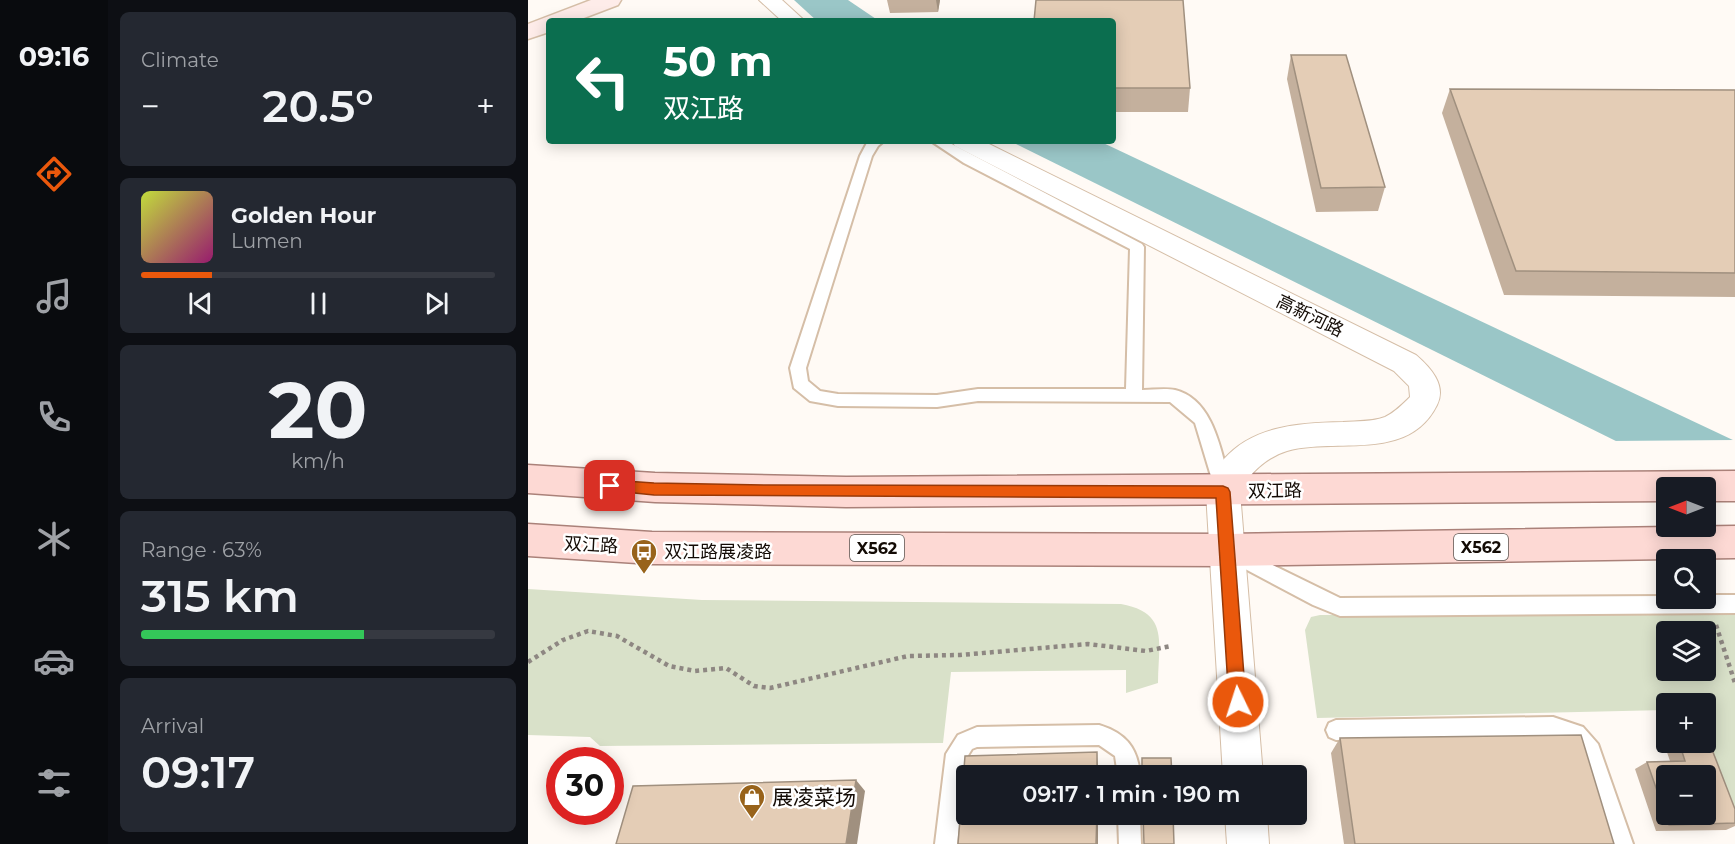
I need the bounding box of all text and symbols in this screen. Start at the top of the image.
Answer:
text: 50 m [663,35,772,87]
text: 09:16 [19,40,89,73]
icon: left [564,42,642,120]
text: Climate [141,48,219,72]
text: 20.5° [262,78,374,133]
text: − [141,86,160,126]
text: + [476,86,495,126]
text: 双江路 [663,92,744,125]
icon: directions [33,153,75,195]
text: Golden Hour [231,202,376,229]
text: Lumen [231,229,303,253]
icon: music [33,275,75,317]
icon: previous [184,287,217,320]
icon: pause [302,287,335,320]
icon: next [420,287,453,320]
street label: 高新河路 [1273,290,1347,342]
text: 20 [269,362,367,458]
icon: phone [33,396,75,438]
text: km/h [291,449,345,473]
pin [584,460,635,511]
icon: arrive [593,469,626,502]
north arrow [1656,477,1716,537]
map controls [1656,477,1716,825]
street label: 双江路 [1248,480,1302,502]
icon: climate [33,518,75,560]
street label: 双江路 [563,533,619,557]
road number: X562 [1454,534,1508,560]
road number: X562 [850,535,904,561]
bus stop icon: 双江路展凌路 [629,537,659,575]
text: Range · 63% [141,538,262,562]
place label: 双江路展凌路 [664,541,772,563]
button: search [1656,549,1716,609]
text: 315 km [141,568,299,623]
button: layers [1656,621,1716,681]
icon: car [33,640,75,682]
position arrow [1206,670,1270,734]
button: + [1656,693,1716,753]
text: Arrival [141,714,204,738]
text: 09:17 [141,744,255,799]
speed limit sign: 30 [546,747,624,825]
icon: filters [33,762,75,804]
button: − [1656,765,1716,825]
text: 09:17 · 1 min · 190 m [1023,781,1240,808]
shop icon: 展凌菜场 [737,782,767,820]
place label: 展凌菜场 [772,785,856,810]

